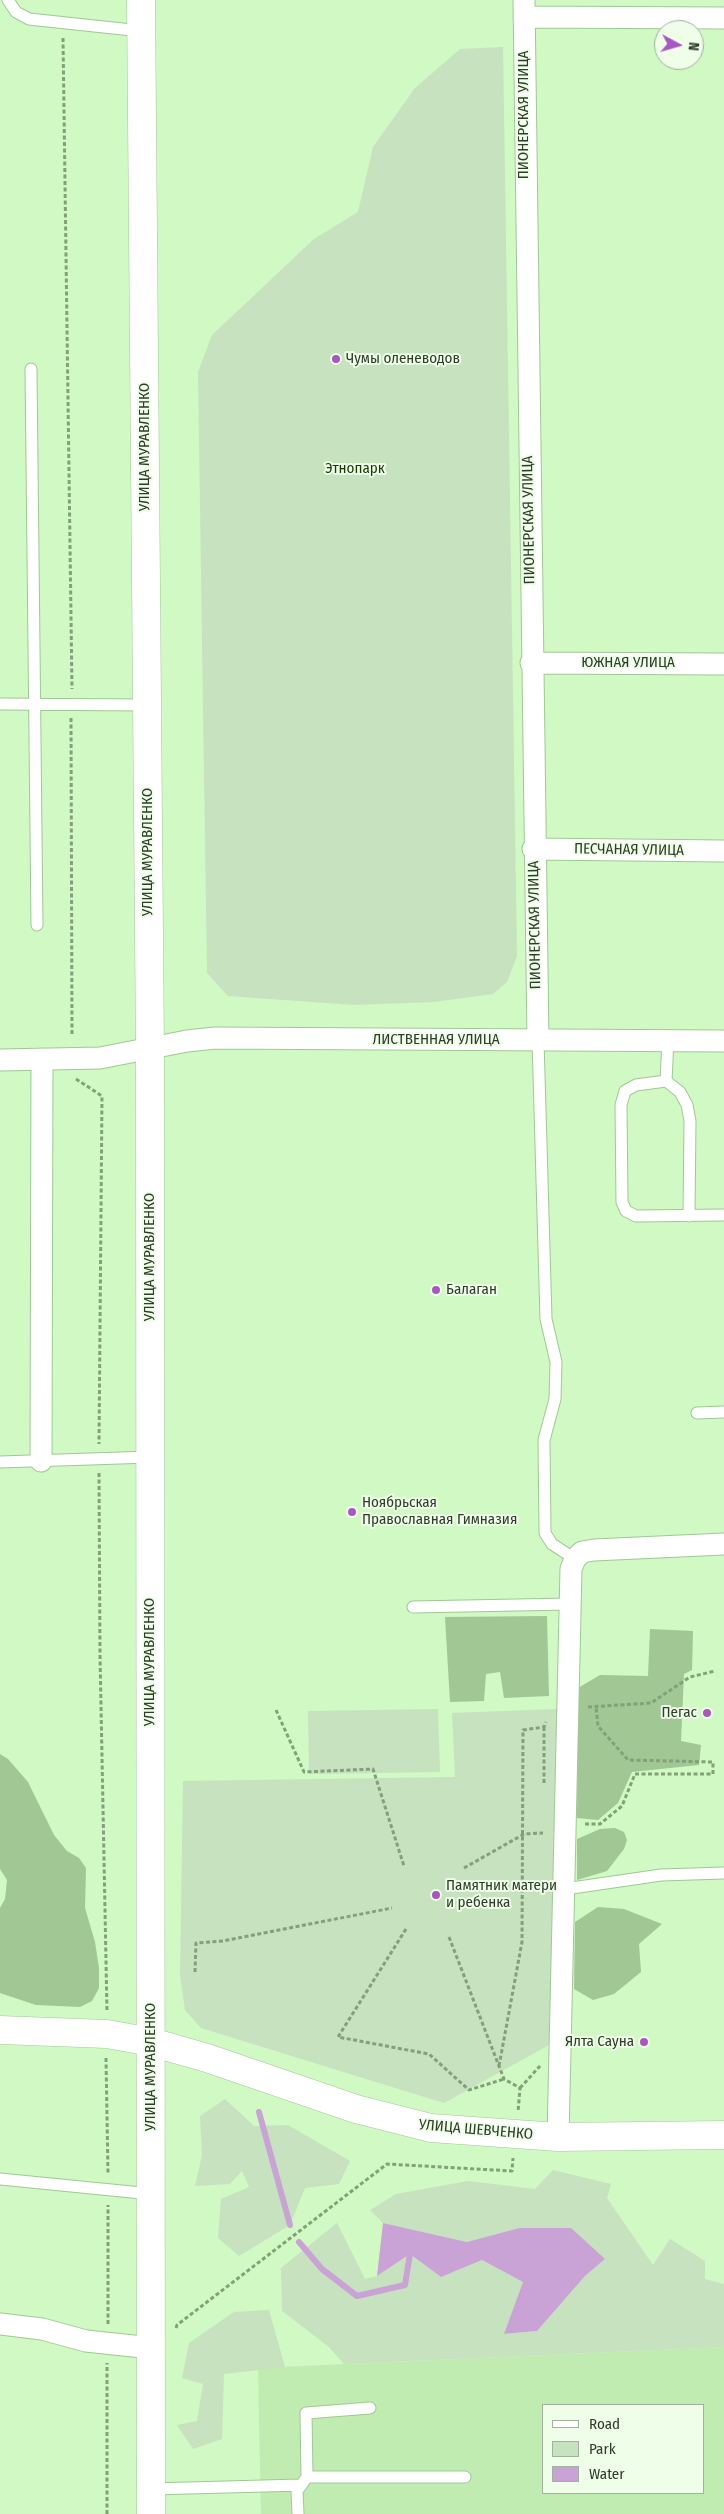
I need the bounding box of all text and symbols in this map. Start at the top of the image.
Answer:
north arrow [654,20,704,70]
text: N [685,41,702,52]
street label: ПИОНЕРСКАЯ УЛИЦА [515,51,533,179]
place label: Чумы оленеводов [346,350,460,368]
marker: Чумы оленеводов [330,353,342,365]
street label: УЛИЦА МУРАВЛЕНКО [136,383,154,511]
street label: ПИОНЕРСКАЯ УЛИЦА [519,456,539,584]
park label: Этнопарк [325,460,385,478]
street label: ЮЖНАЯ УЛИЦА [581,654,675,672]
street label: УЛИЦА МУРАВЛЕНКО [139,788,157,916]
street label: ПЕСЧАНАЯ УЛИЦА [574,840,684,860]
street label: ПИОНЕРСКАЯ УЛИЦА [525,861,545,989]
street label: ЛИСТВЕННАЯ УЛИЦА [372,1031,500,1049]
street label: УЛИЦА МУРАВЛЕНКО [141,1193,159,1321]
place label: Балаган [446,1281,497,1299]
marker: Балаган [430,1284,442,1296]
place label: Ноябрьская Православная Гимназия [362,1494,517,1529]
marker: Ноябрьская Православная Гимназия [346,1506,358,1518]
street label: УЛИЦА МУРАВЛЕНКО [141,1598,159,1726]
place label: Пегас [662,1704,697,1722]
marker: Пегас [701,1707,713,1719]
place label: Памятник матери и ребенка [446,1877,557,1912]
marker: Памятник матери и ребенка [430,1889,442,1901]
street label: УЛИЦА МУРАВЛЕНКО [142,2003,160,2131]
place label: Ялта Сауна [565,2033,634,2051]
marker: Ялта Сауна [638,2036,650,2048]
street label: УЛИЦА ШЕВЧЕНКО [418,2116,534,2144]
legend [542,2404,704,2494]
text: Road [589,2415,620,2433]
text: Park [589,2440,616,2458]
text: Water [589,2465,624,2483]

